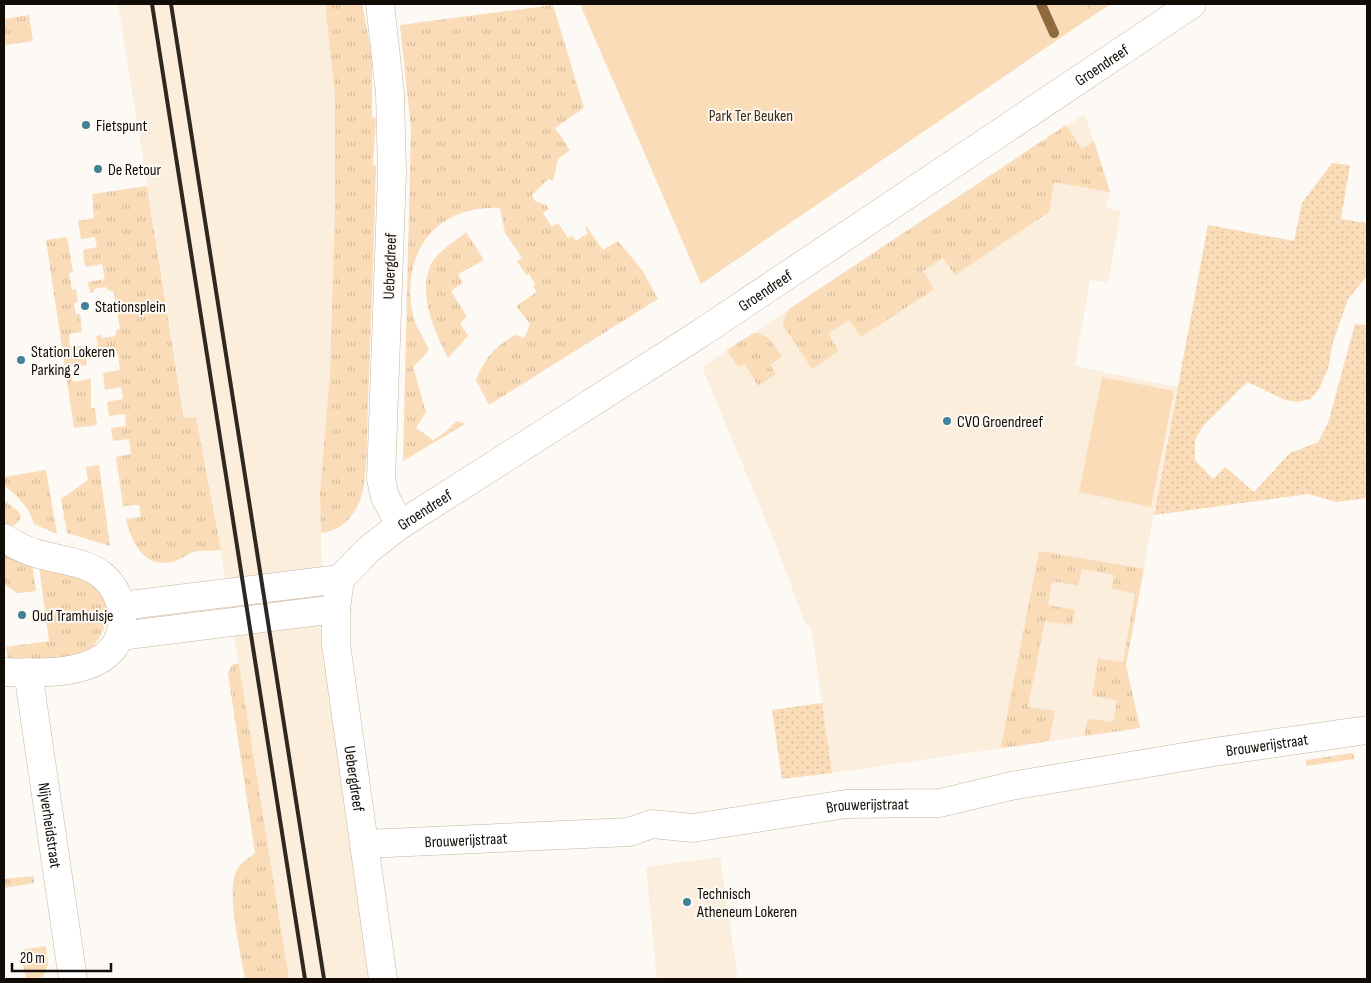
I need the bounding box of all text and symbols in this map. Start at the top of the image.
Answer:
street label: Groendreef [1072,41,1133,91]
park label: Park Ter Beuken [709,107,793,126]
place label: Fietspunt [96,117,147,136]
marker: Fietspunt [80,119,92,131]
place label: De Retour [108,161,162,180]
marker: De Retour [92,163,104,175]
street label: Uebergdreef [380,232,401,300]
street label: Groendreef [735,266,797,316]
place label: Stationsplein [95,298,166,317]
marker: Stationsplein [79,300,91,312]
place label: Station Lokeren Parking 2 [31,343,115,380]
marker: Station Lokeren Parking 2 [15,354,27,366]
place label: CVO Groendreef [957,413,1043,432]
marker: CVO Groendreef [941,415,953,427]
street label: Groendreef [395,486,456,535]
place label: Oud Tramhuisje [32,607,113,626]
marker: Oud Tramhuisje [16,609,28,621]
street label: Brouwerijstraat [1225,731,1310,761]
street label: Uebergdreef [339,745,367,813]
street label: Nijverheidstraat [33,781,65,870]
street label: Brouwerijstraat [825,795,909,818]
street label: Brouwerijstraat [424,830,508,852]
place label: Technisch Atheneum Lokeren [696,885,797,922]
marker: Technisch Atheneum Lokeren [681,896,693,908]
scale bar [12,940,111,972]
text: 20 m [20,949,45,968]

